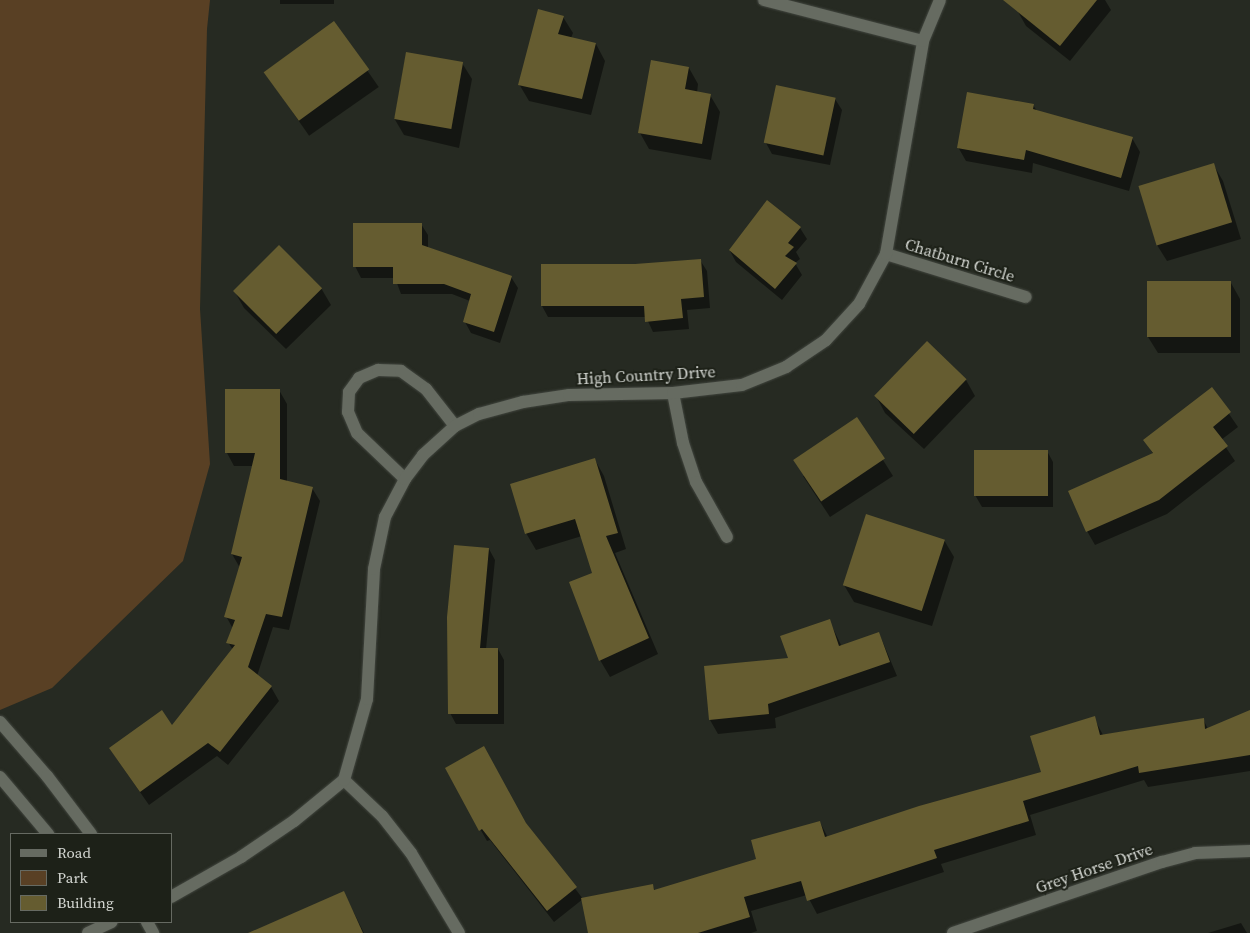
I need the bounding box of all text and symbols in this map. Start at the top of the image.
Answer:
street label: Chatburn Circle [903,234,1017,286]
street label: High Country Drive [576,362,716,388]
legend [10,833,172,923]
street label: Grey Horse Drive [1033,839,1155,897]
text: Road [57,842,91,863]
text: Park [57,867,88,888]
text: Building [57,892,114,913]

